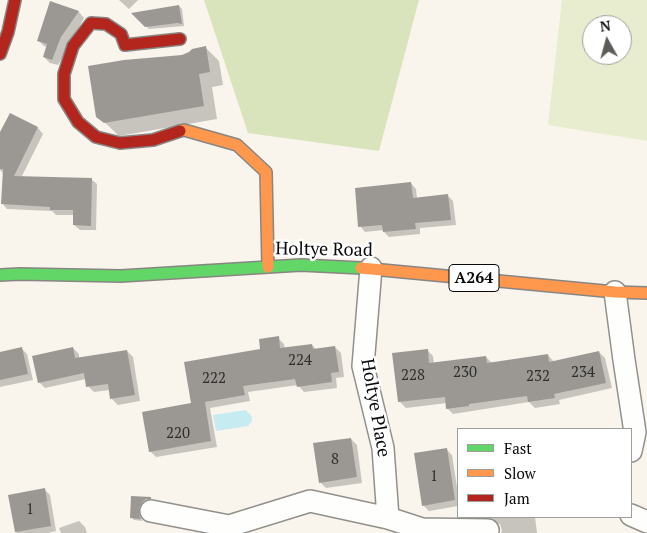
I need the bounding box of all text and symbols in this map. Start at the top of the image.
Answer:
north arrow [582,15,632,65]
text: N [599,16,612,36]
street label: Holtye Road [275,238,373,262]
road number: A264 [449,264,499,292]
house number: 224 [288,352,312,370]
street label: Holtye Place [356,357,394,459]
house number: 230 [453,364,477,382]
house number: 234 [571,364,595,382]
house number: 228 [401,367,425,385]
house number: 232 [526,368,550,386]
house number: 222 [202,370,226,388]
house number: 220 [166,425,190,443]
legend [457,428,632,518]
text: Fast [504,438,532,458]
house number: 8 [331,451,339,469]
text: Slow [504,463,536,483]
house number: 1 [430,468,438,486]
text: Jam [504,488,530,508]
house number: 1 [26,501,34,519]

